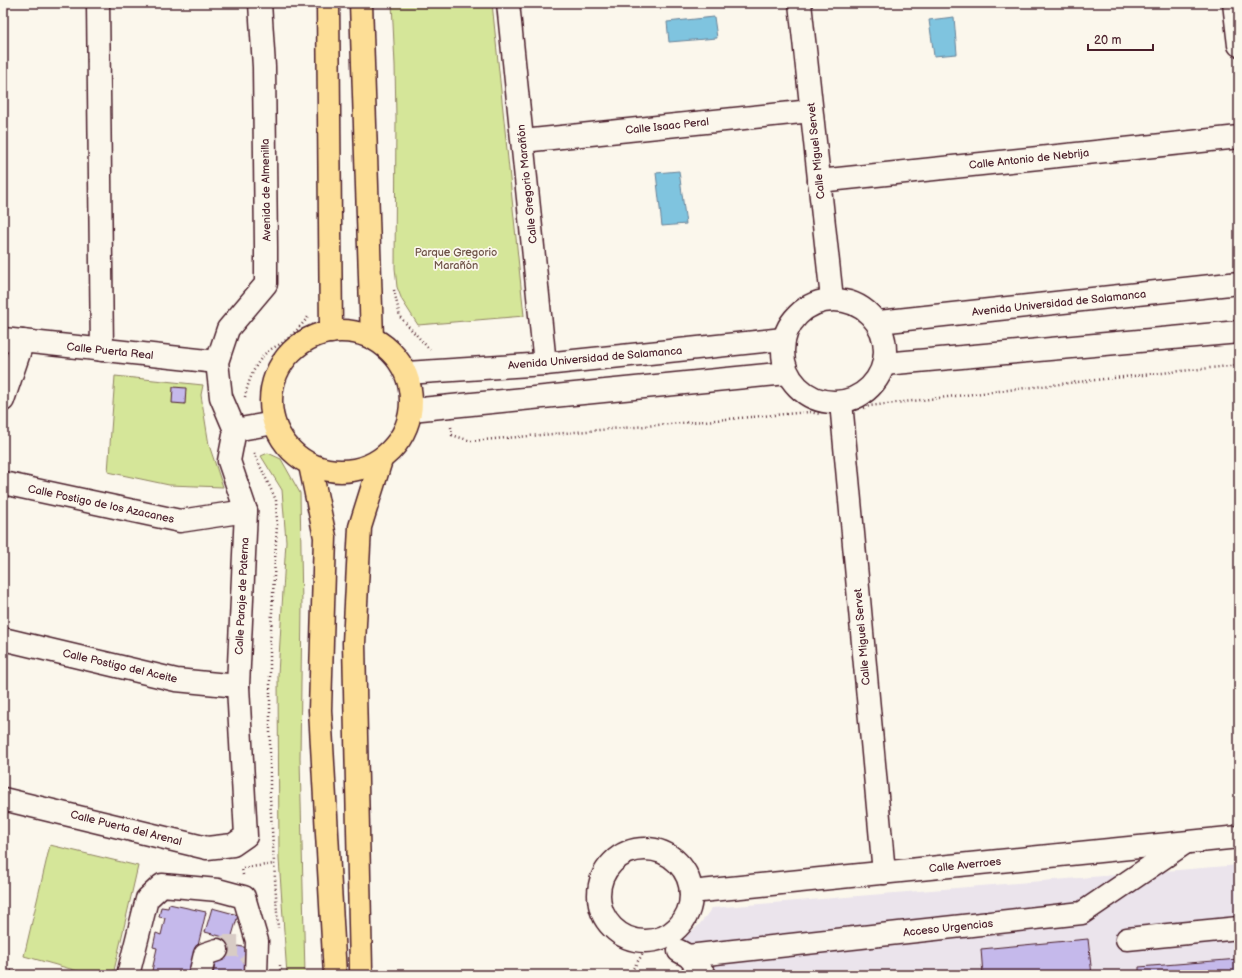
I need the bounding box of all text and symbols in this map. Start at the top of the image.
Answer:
scale bar [1088,26,1153,52]
text: 20 m [1094,33,1121,48]
street label: Calle Miguel Servet [804,102,828,200]
street label: Calle Isaac Peral [625,115,709,137]
street label: Calle Gregorio Marañón [514,124,540,244]
street label: Avenida de Almenilla [259,138,273,242]
street label: Calle Antonio de Nebrija [968,146,1090,172]
park label: Parque Gregorio Marañón [415,246,497,272]
street label: Avenida Universidad de Salamanca [971,287,1147,319]
street label: Calle Puerta Real [66,340,154,362]
street label: Avenida Universidad de Salamanca [507,344,683,372]
street label: Calle Postigo de los Azacanes [27,482,176,526]
street label: Calle Paraje de Paterna [232,537,252,655]
street label: Calle Miguel Servet [851,588,873,686]
street label: Calle Postigo del Aceite [61,646,179,686]
street label: Calle Puerta del Arenal [69,808,183,848]
street label: Calle Averroes [928,855,1002,875]
street label: Acceso Urgencias [902,917,994,939]

